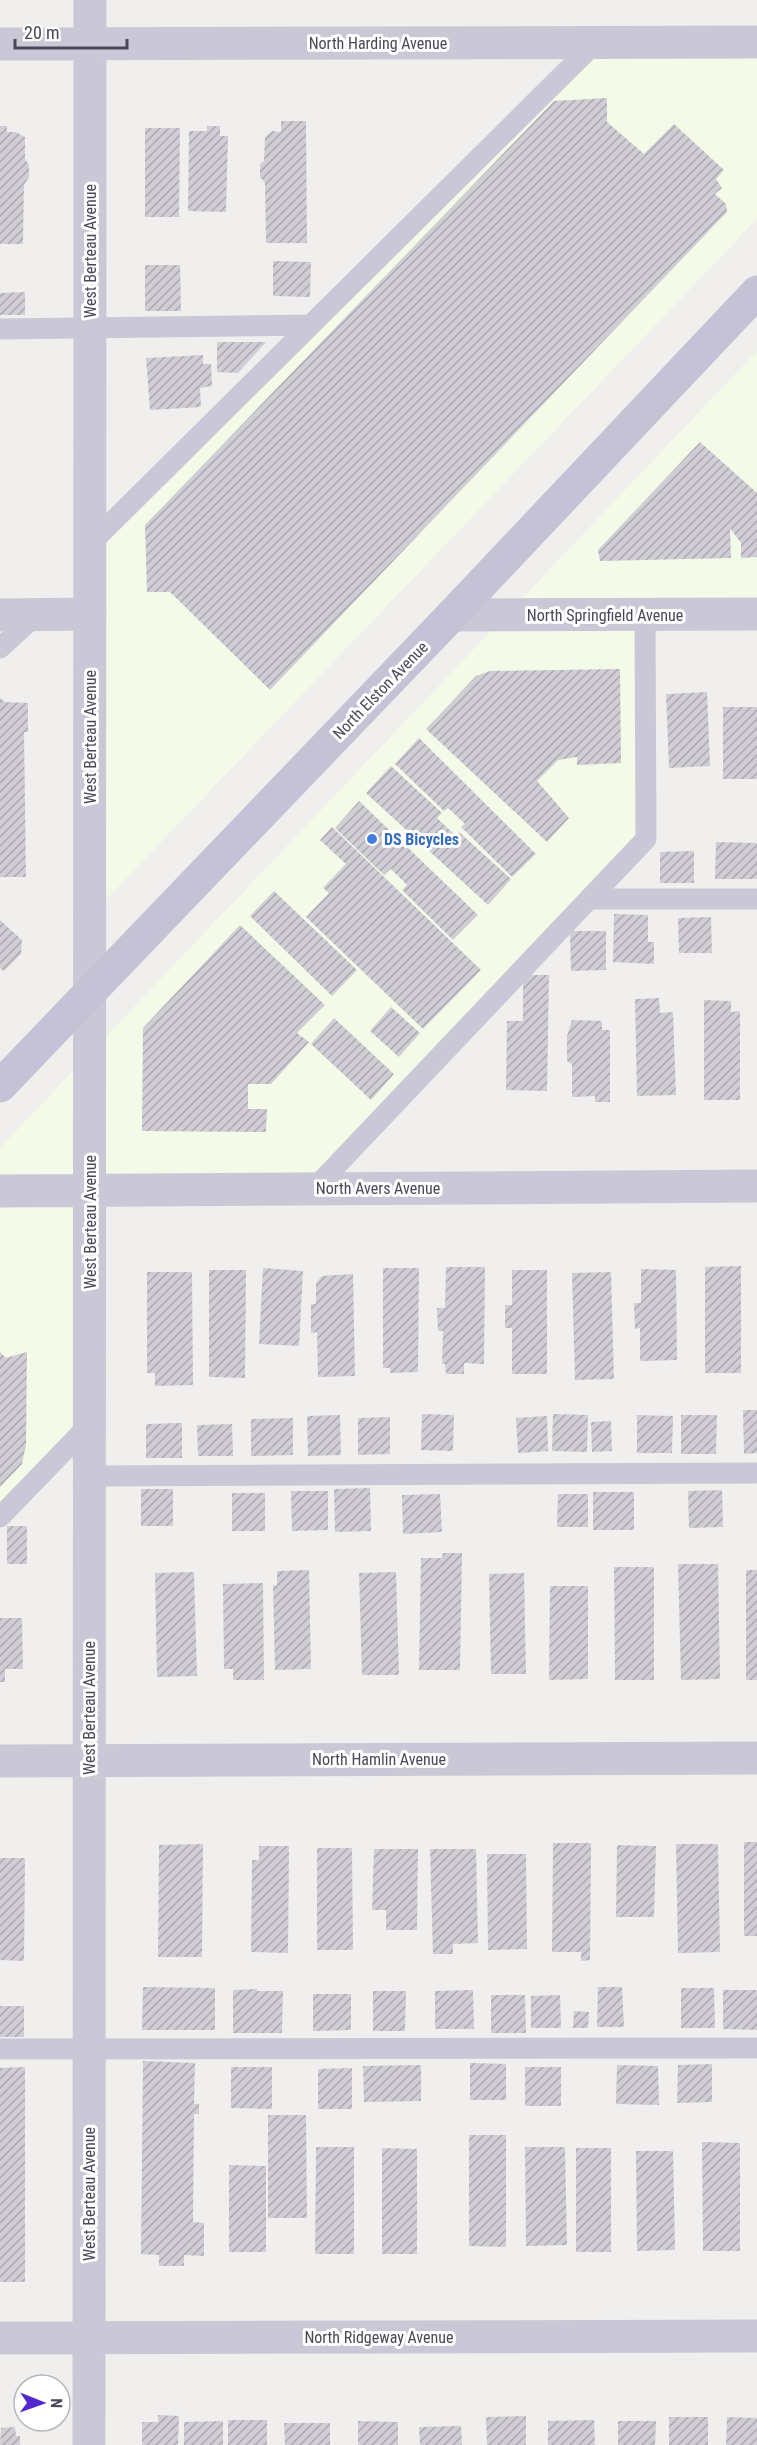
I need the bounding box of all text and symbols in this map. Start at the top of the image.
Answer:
scale bar [15,12,128,50]
text: 20 m [24,22,59,43]
street label: North Harding Avenue [309,34,447,53]
street label: West Berteau Avenue [81,184,100,318]
street label: North Springfield Avenue [527,606,683,625]
street label: North Elston Avenue [329,638,432,743]
street label: West Berteau Avenue [81,670,100,804]
place label: DS Bicycles [384,830,459,849]
marker: DS Bicycles [365,832,379,846]
street label: West Berteau Avenue [81,1155,100,1289]
street label: North Avers Avenue [316,1179,440,1198]
street label: West Berteau Avenue [80,1641,99,1775]
street label: North Hamlin Avenue [312,1750,446,1769]
street label: West Berteau Avenue [80,2127,99,2261]
street label: North Ridgeway Avenue [304,2328,454,2347]
north arrow [12,2373,72,2433]
text: N [47,2398,66,2408]

